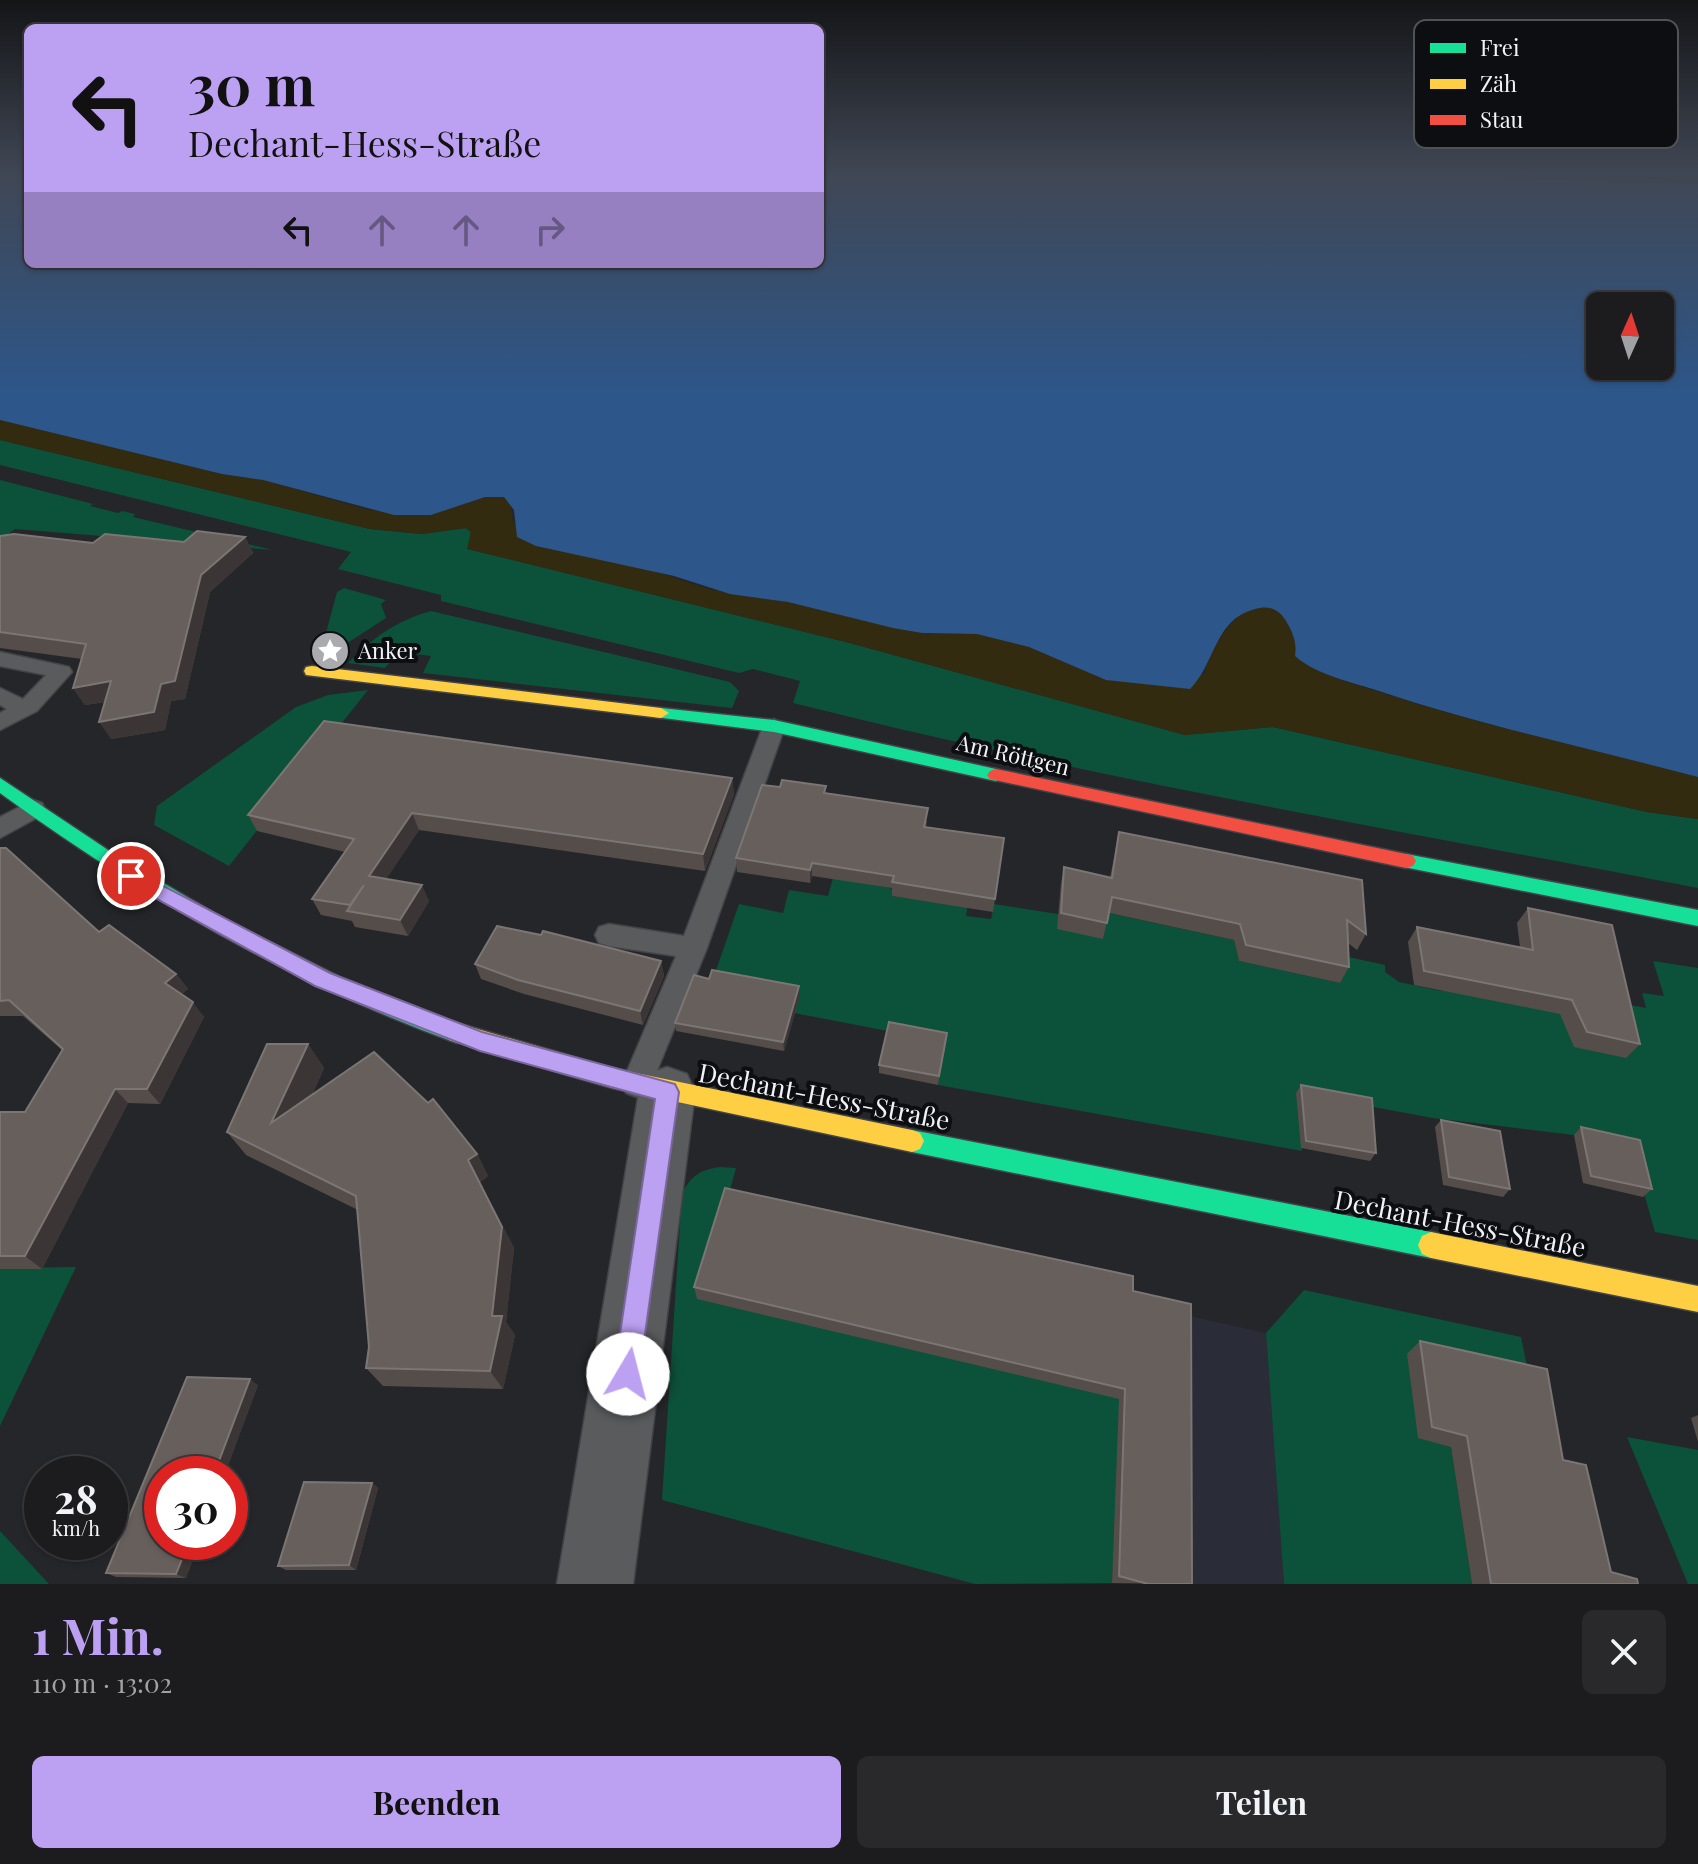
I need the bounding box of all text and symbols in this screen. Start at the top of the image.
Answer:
legend [1414,20,1678,148]
text: Frei [1480,32,1519,62]
text: 30 m [188,46,315,121]
icon: left [56,56,160,160]
text: Zäh [1480,68,1517,98]
text: Stau [1480,104,1524,134]
text: Dechant-Hess-Straße [188,118,541,166]
icon: left [276,208,320,252]
icon: ahead [360,208,404,252]
icon: ahead [444,208,488,252]
icon: right [528,208,572,252]
north arrow [1586,292,1674,380]
map controls [1586,292,1674,380]
place icon: Anker [309,630,351,672]
place label: Anker [357,635,418,665]
street label: Am Röttgen [953,726,1073,782]
pin [97,842,165,910]
icon: arrive [109,854,153,898]
street label: Dechant-Hess-Straße [696,1054,953,1137]
street label: Dechant-Hess-Straße [1332,1181,1589,1264]
position arrow [586,1332,670,1416]
speed limit sign: 30 [144,1456,248,1560]
text: 28 [54,1471,98,1524]
text: km/h [52,1514,100,1541]
text: 1 Min. [32,1603,164,1667]
button: close [1582,1610,1666,1694]
text: 110 m · 13:02 [32,1665,172,1700]
button: Beenden [32,1756,841,1848]
button: Teilen [857,1756,1666,1848]

